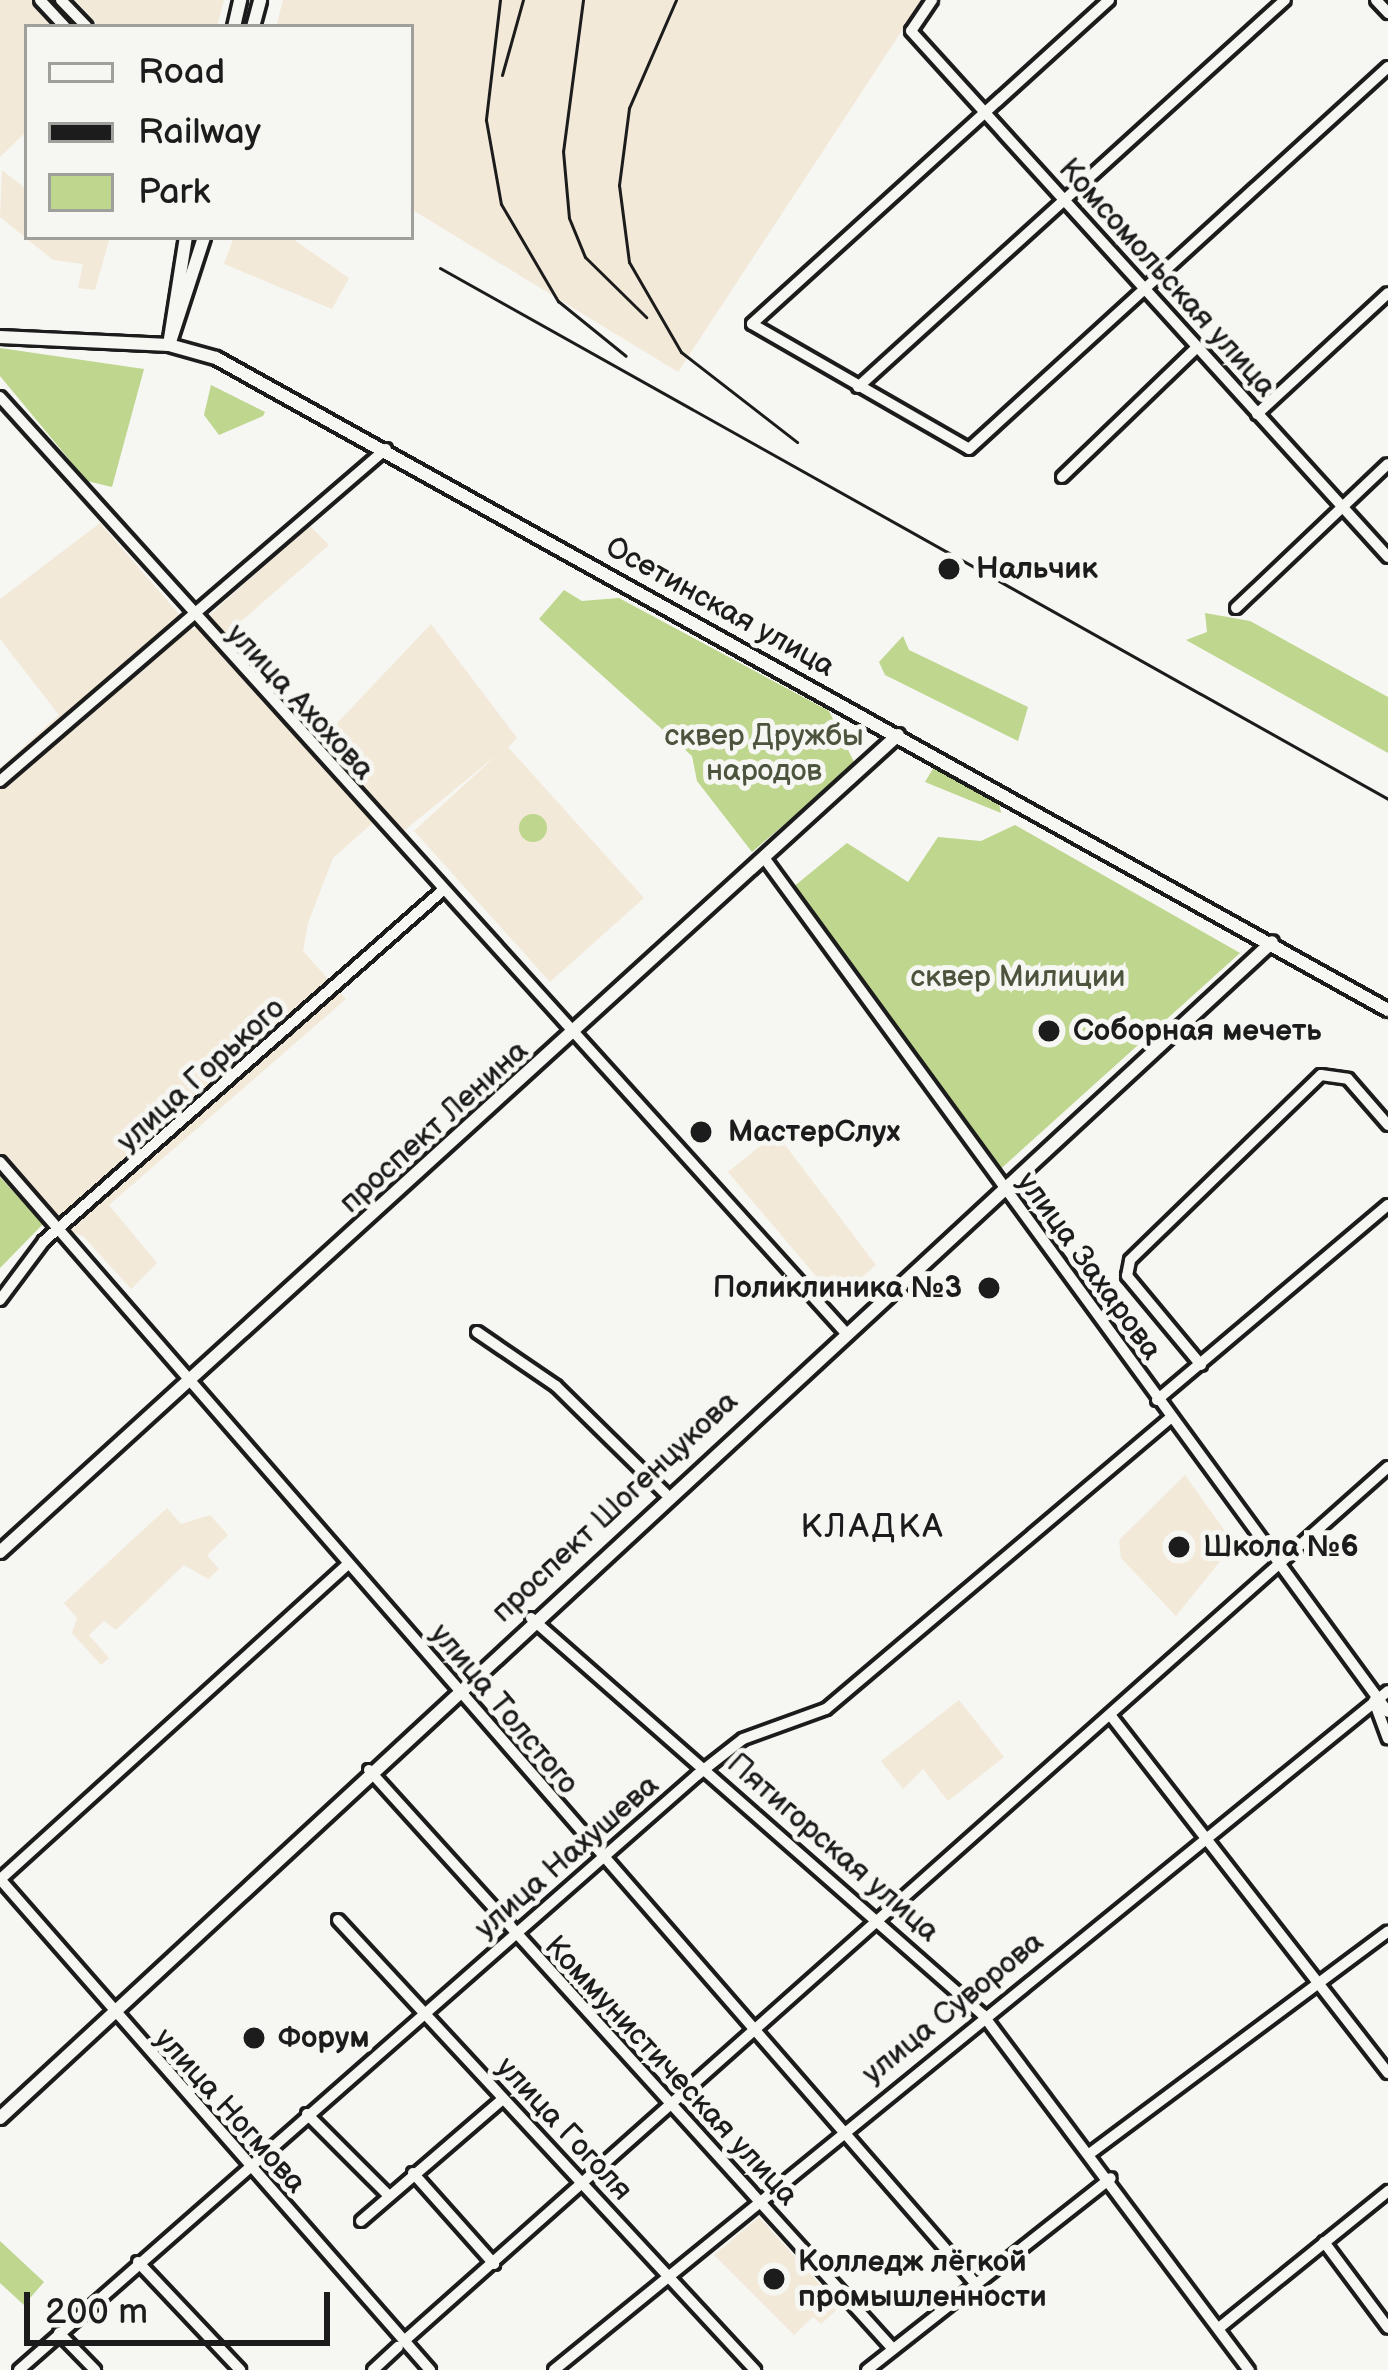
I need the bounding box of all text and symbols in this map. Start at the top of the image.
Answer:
legend [24,24,414,240]
text: Road [138,51,225,94]
text: Railway [138,111,261,154]
street label: Комсомольская улица [1051,152,1283,404]
text: Park [138,171,210,214]
street label: Осетинская улица [599,529,841,685]
place label: Нальчик [976,551,1098,587]
marker: Нальчик [933,553,965,585]
street label: улица Ахохова [219,617,381,787]
park label: сквер Дружбы народов [665,718,863,789]
park label: сквер Милиции [911,959,1125,995]
street label: улица Горького [110,990,292,1160]
place label: Соборная мечеть [1073,1013,1322,1049]
marker: Соборная мечеть [1036,1018,1062,1044]
street label: проспект Ленина [332,1033,536,1221]
place label: МастерСлух [728,1114,900,1150]
marker: МастерСлух [685,1116,717,1148]
street label: улица Захарова [1009,1165,1169,1367]
place label: Поликлиника №3 [713,1270,962,1306]
marker: Поликлиника №3 [973,1272,1005,1304]
street label: проспект Шогенцукова [485,1384,745,1630]
district label: КЛАДКА [801,1508,945,1548]
place label: Школа №6 [1203,1529,1359,1565]
marker: Школа №6 [1166,1534,1192,1560]
street label: улица Толстого [422,1616,586,1802]
street label: Пятигорская улица [720,1746,946,1950]
street label: улица Нахушева [468,1767,666,1947]
street label: улица Суворова [855,1924,1051,2092]
street label: Коммунистическая улица [537,1929,805,2213]
place label: Форум [278,2020,369,2056]
street label: улица Ногмова [146,2021,314,2201]
marker: Форум [241,2025,267,2051]
street label: улица Гоголя [488,2050,640,2208]
place label: Колледж лёгкой промышленности [798,2244,1047,2314]
marker: Колледж лёгкой промышленности [761,2266,787,2292]
scale bar [30,2268,336,2342]
text: 200 m [45,2291,148,2334]

